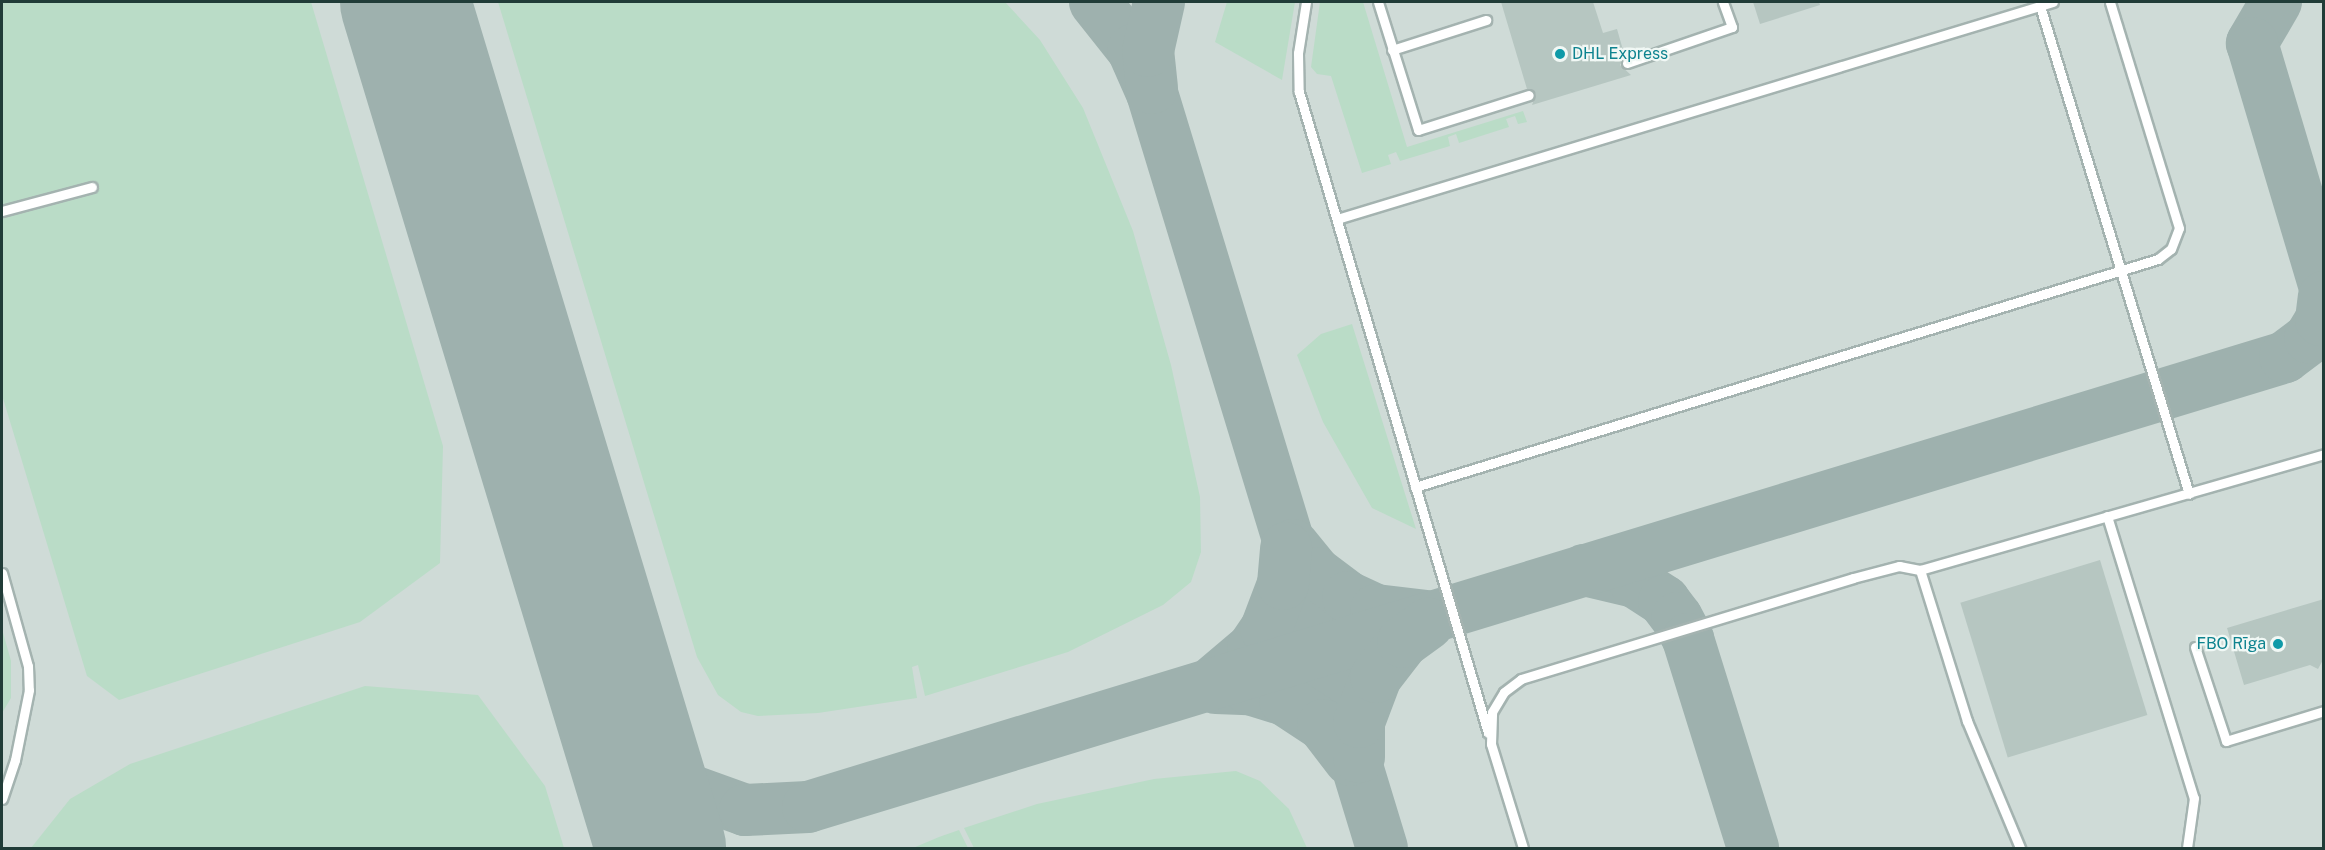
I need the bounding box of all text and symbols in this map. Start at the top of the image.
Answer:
place label: DHL Express [1572,44,1668,64]
marker: DHL Express [1553,47,1567,61]
place label: FBO Rīga [2196,634,2266,654]
marker: FBO Rīga [2271,637,2285,651]

